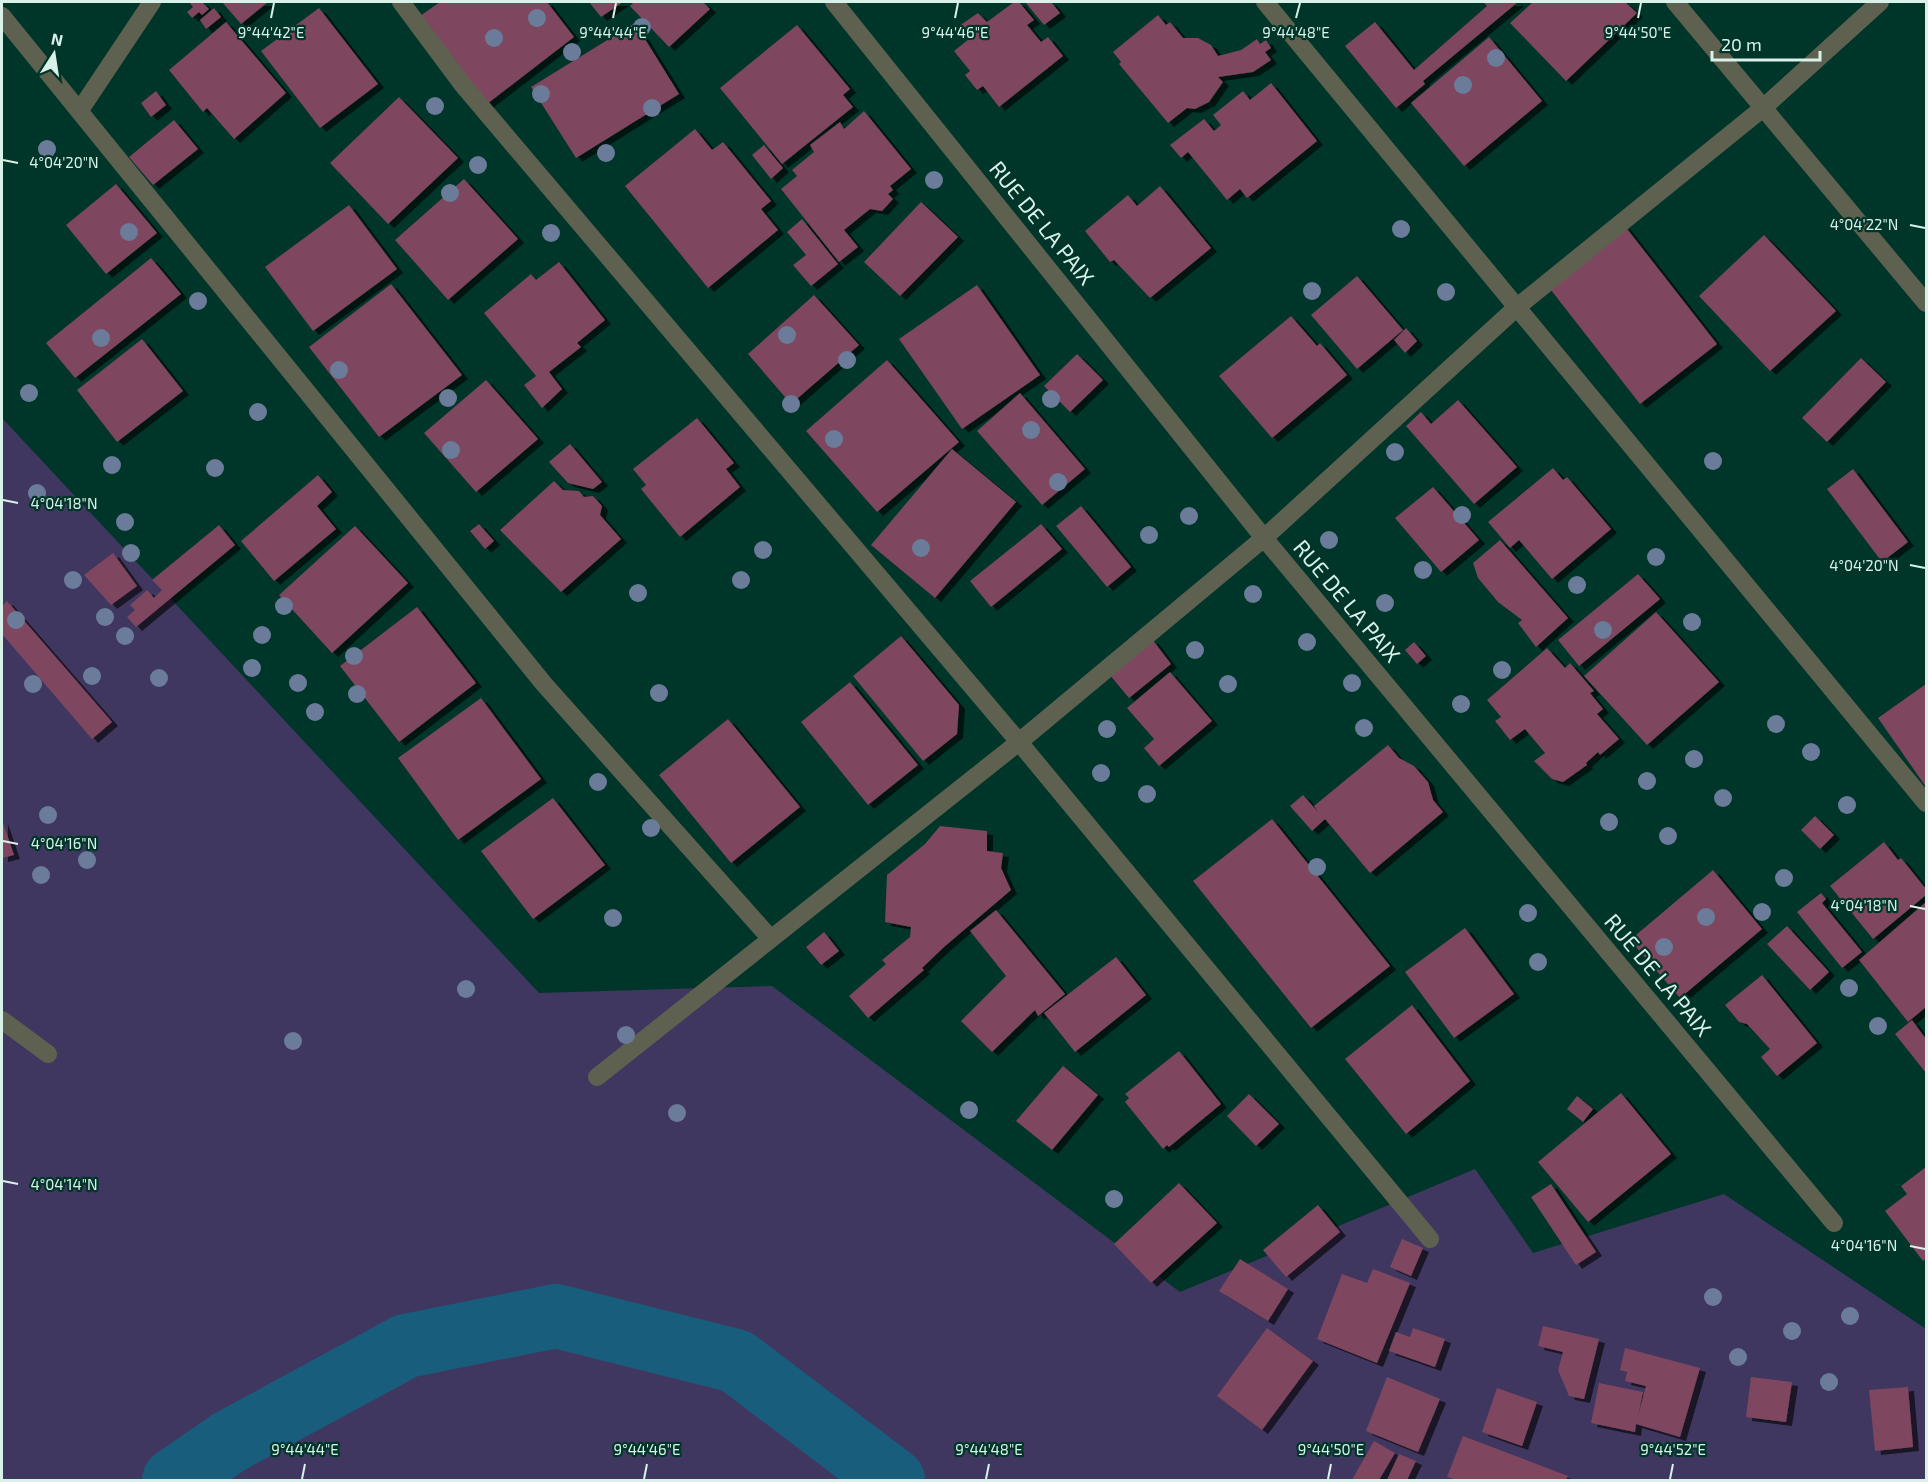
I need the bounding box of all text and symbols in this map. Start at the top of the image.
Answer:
text: 9°44'42"E [238,23,304,41]
text: 9°44'44"E [579,23,647,41]
text: 9°44'46"E [922,23,988,41]
text: 9°44'48"E [1262,23,1330,41]
text: 9°44'50"E [1605,23,1671,41]
north arrow [24,24,84,84]
scale bar [1712,24,1820,62]
text: N [50,28,65,49]
text: 20 m [1721,33,1762,55]
text: 4°04'20"N [29,153,99,171]
street label: RUE DE LA PAIX [985,155,1101,290]
text: 4°04'22"N [1830,215,1898,233]
text: 4°04'18"N [31,494,97,512]
street label: RUE DE LA PAIX [1289,534,1407,667]
text: 4°04'20"N [1829,556,1899,574]
text: 4°04'16"N [31,834,97,852]
text: 4°04'18"N [1831,896,1897,914]
street label: RUE DE LA PAIX [1600,908,1718,1041]
text: 4°04'14"N [30,1175,98,1193]
text: 4°04'16"N [1831,1236,1897,1254]
text: 9°44'44"E [271,1440,339,1458]
text: 9°44'46"E [614,1440,680,1458]
text: 9°44'48"E [955,1440,1023,1458]
text: 9°44'50"E [1298,1440,1364,1458]
text: 9°44'52"E [1640,1440,1706,1458]

